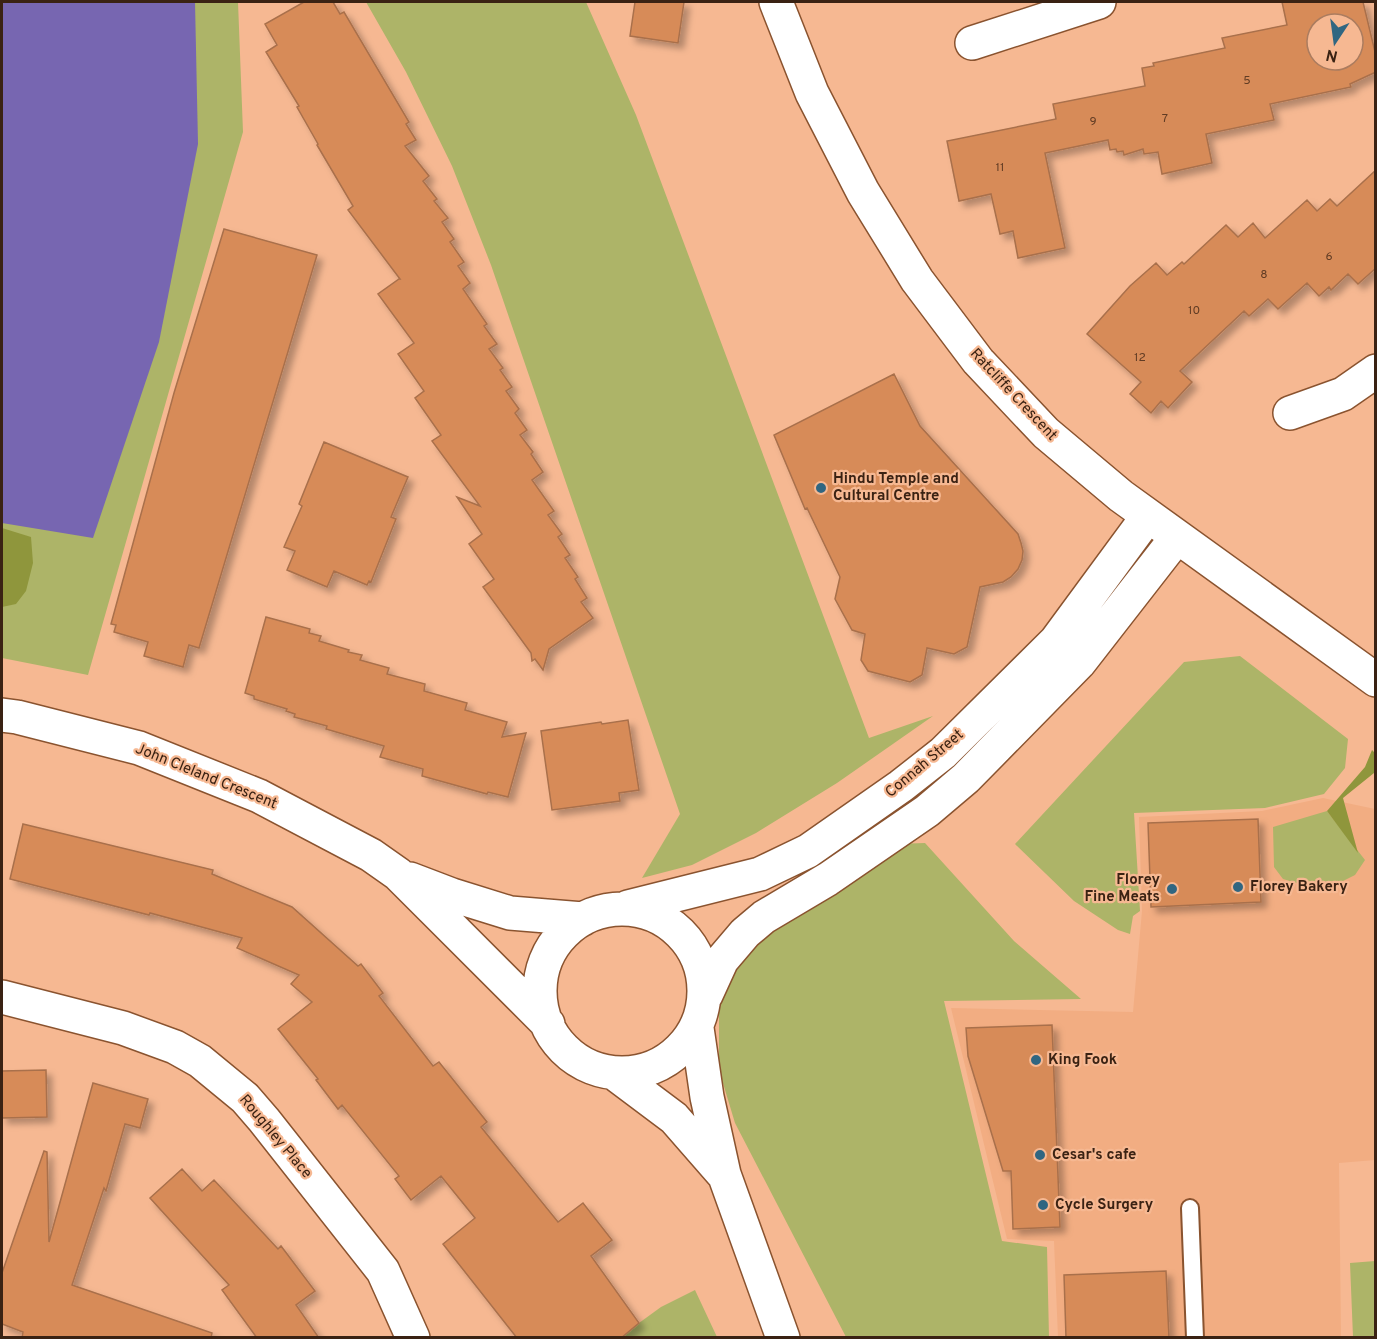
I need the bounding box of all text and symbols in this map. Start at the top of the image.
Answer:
north arrow [1305,12,1365,72]
text: N [1324,44,1340,66]
house number: 5 [1243,73,1251,89]
house number: 7 [1162,111,1168,127]
house number: 9 [1089,114,1097,130]
house number: 11 [996,160,1004,176]
house number: 6 [1325,249,1333,265]
house number: 8 [1260,267,1268,283]
house number: 10 [1188,303,1200,319]
street label: Ratcliffe Crescent [965,345,1061,445]
house number: 12 [1134,350,1146,366]
place label: Hindu Temple and Cultural Centre [833,470,959,506]
marker: Hindu Temple and Cultural Centre [814,481,828,495]
street label: Connah Street [882,726,968,802]
street label: John Cleland Crescent [132,740,280,814]
place label: Florey Fine Meats [1084,871,1160,907]
place label: Florey Bakery [1250,878,1348,897]
marker: Florey Bakery [1231,880,1245,894]
marker: Florey Fine Meats [1165,882,1179,896]
place label: King Fook [1048,1051,1117,1070]
marker: King Fook [1029,1053,1043,1067]
street label: Roughley Place [234,1091,316,1183]
place label: Cesar's cafe [1052,1146,1136,1165]
marker: Cesar's cafe [1033,1148,1047,1162]
place label: Cycle Surgery [1055,1196,1154,1215]
marker: Cycle Surgery [1036,1198,1050,1212]

